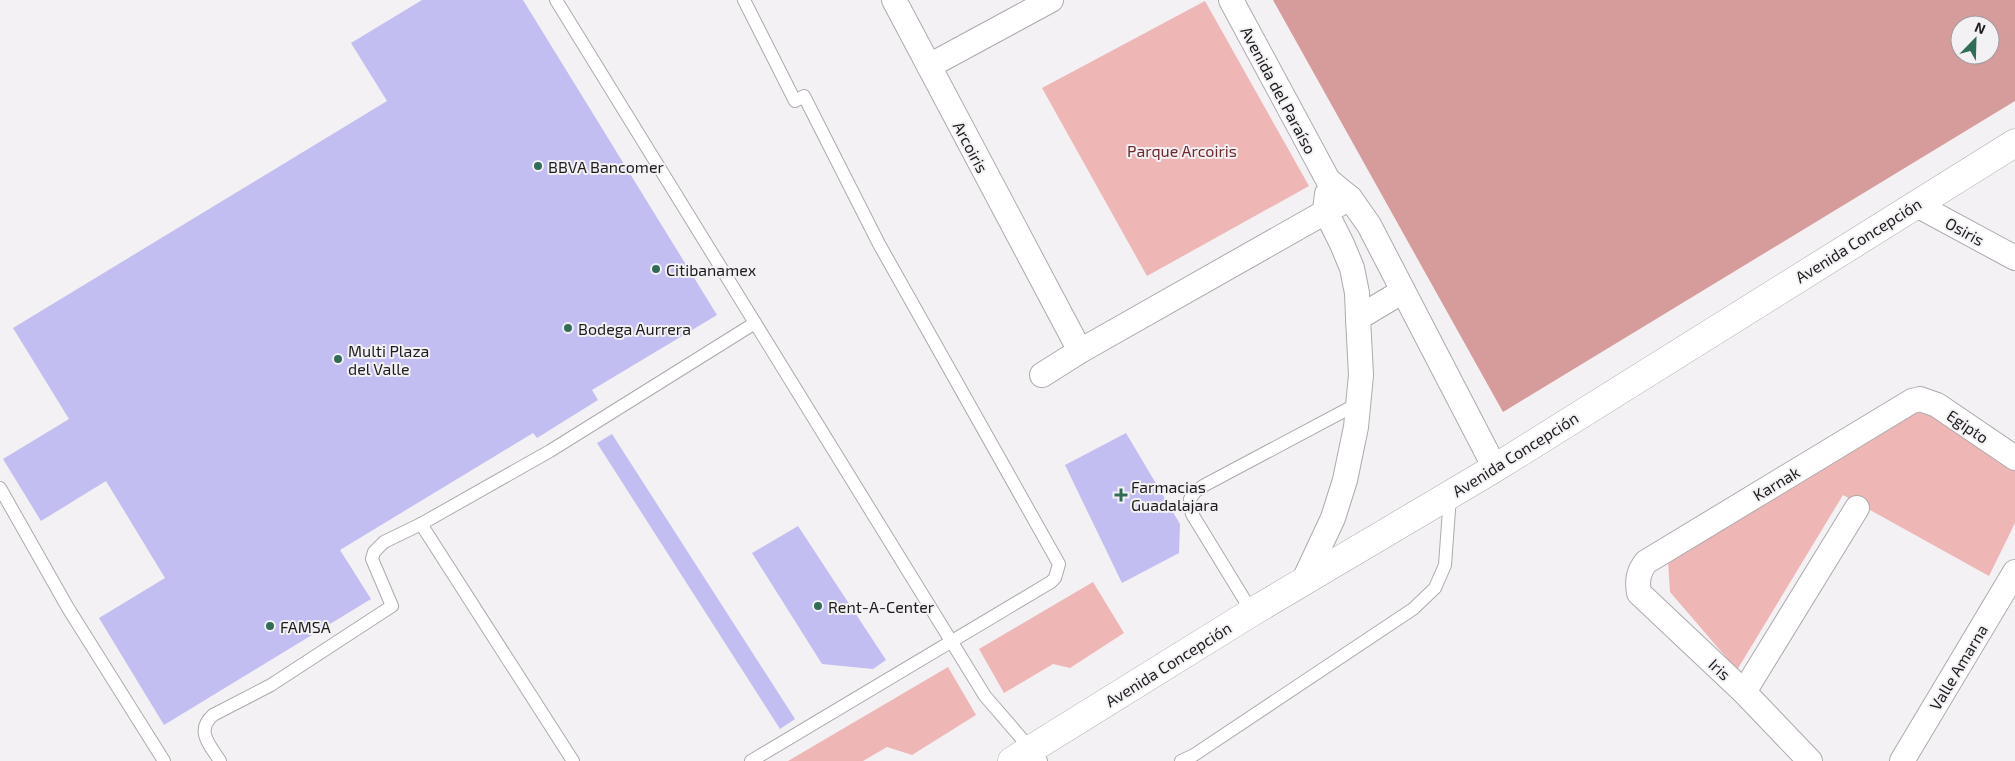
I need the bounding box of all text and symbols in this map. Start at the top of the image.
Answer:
north arrow [1950,15,2000,65]
text: N [1972,18,1988,37]
street label: Avenida del Paraíso [1237,23,1321,157]
street label: Arcoiris [950,118,992,176]
park label: Parque Arcoiris [1127,141,1237,160]
place label: BBVA Bancomer [548,157,664,176]
marker: BBVA Bancomer [532,160,544,172]
street label: Avenida Concepción [1792,194,1924,286]
street label: Osiris [1942,213,1988,249]
place label: Citibanamex [666,260,757,279]
marker: Citibanamex [650,263,662,275]
place label: Bodega Aurrera [578,319,691,338]
marker: Bodega Aurrera [562,322,574,334]
place label: Multi Plaza del Valle [348,341,429,378]
marker: Multi Plaza del Valle [332,353,344,365]
street label: Egipto [1943,405,1993,447]
street label: Avenida Concepción [1449,408,1581,500]
street label: Karnak [1749,462,1803,504]
place label: Farmacias Guadalajara [1131,477,1218,515]
marker: Farmacias Guadalajara [1115,489,1127,501]
place label: Rent-A-Center [828,597,935,616]
marker: Rent-A-Center [812,600,824,612]
place label: FAMSA [280,617,331,636]
street label: Avenida Concepción [1102,618,1234,710]
marker: FAMSA [264,620,276,632]
street label: Valle Amarna [1925,621,1991,713]
street label: Iris [1705,654,1735,684]

